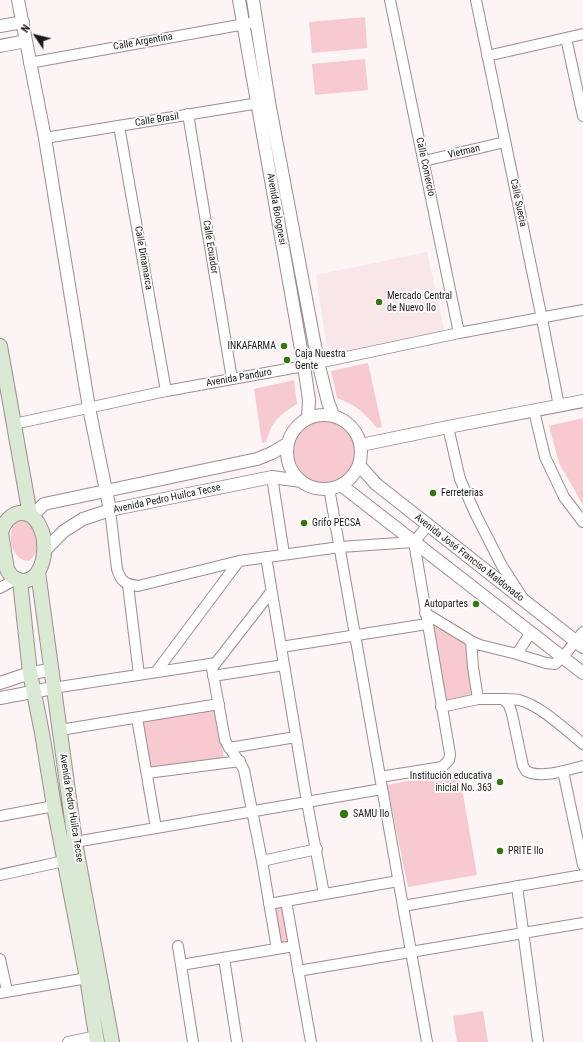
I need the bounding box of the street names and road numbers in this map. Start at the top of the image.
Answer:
street label: Calle Argentina [112,31,174,53]
street label: Calle Brasil [134,111,180,129]
street label: Calle Comercio [413,136,437,198]
street label: Vietman [447,142,481,162]
street label: Avenida Bolognesi [264,172,288,246]
street label: Calle Suecia [507,178,529,228]
street label: Calle Ecuador [200,219,220,275]
street label: Calle Dinamarca [132,225,154,291]
street label: Avenida Panduro [205,366,273,390]
street label: Avenida Pedro Huilca Tecse [112,482,222,516]
street label: Avenida José Franciso Maldonado [412,512,526,604]
street label: Avenida Pedro Huilca Tecse [57,753,85,863]

